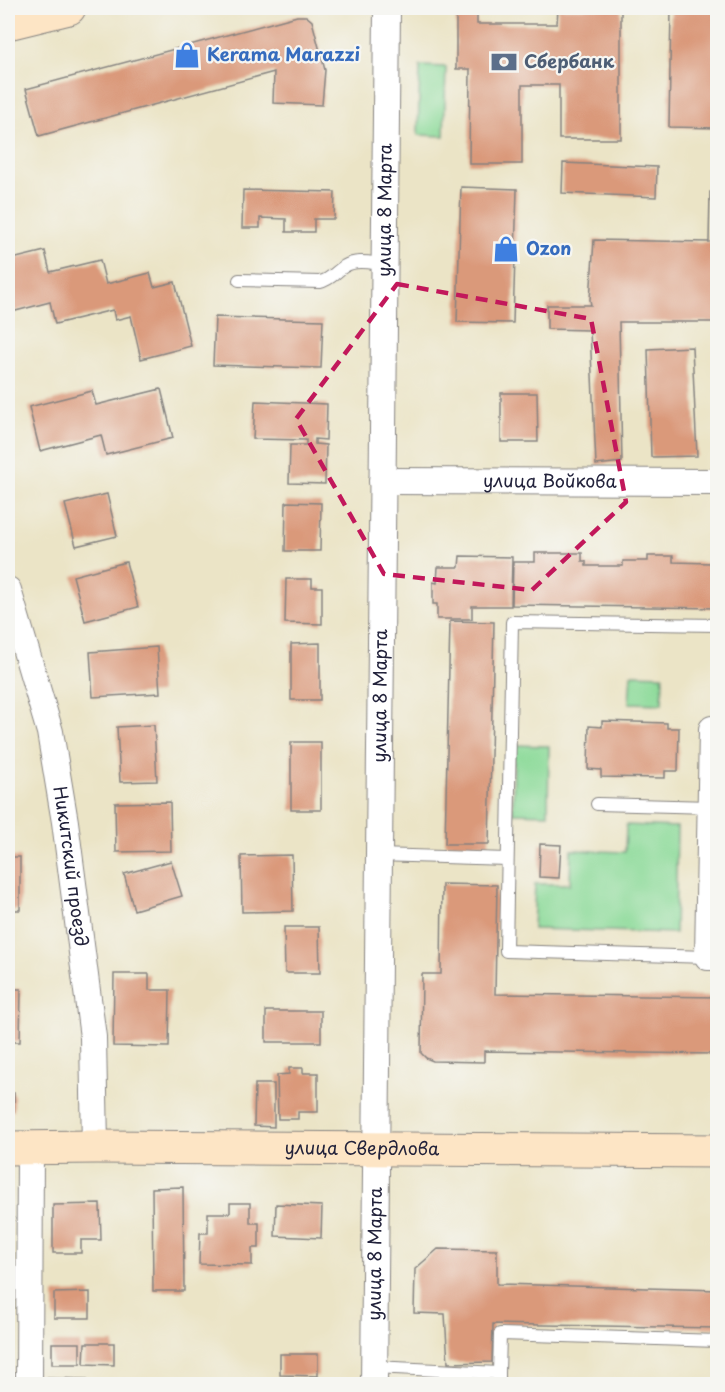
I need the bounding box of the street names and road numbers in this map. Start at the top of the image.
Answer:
street label: улица 8 Марта [369,143,398,277]
street label: улица Войкова [483,466,618,494]
street label: улица 8 Марта [365,629,393,763]
street label: Никитский проезд [47,784,96,948]
street label: улица Свердлова [285,1133,440,1161]
street label: улица 8 Марта [360,1187,388,1321]

